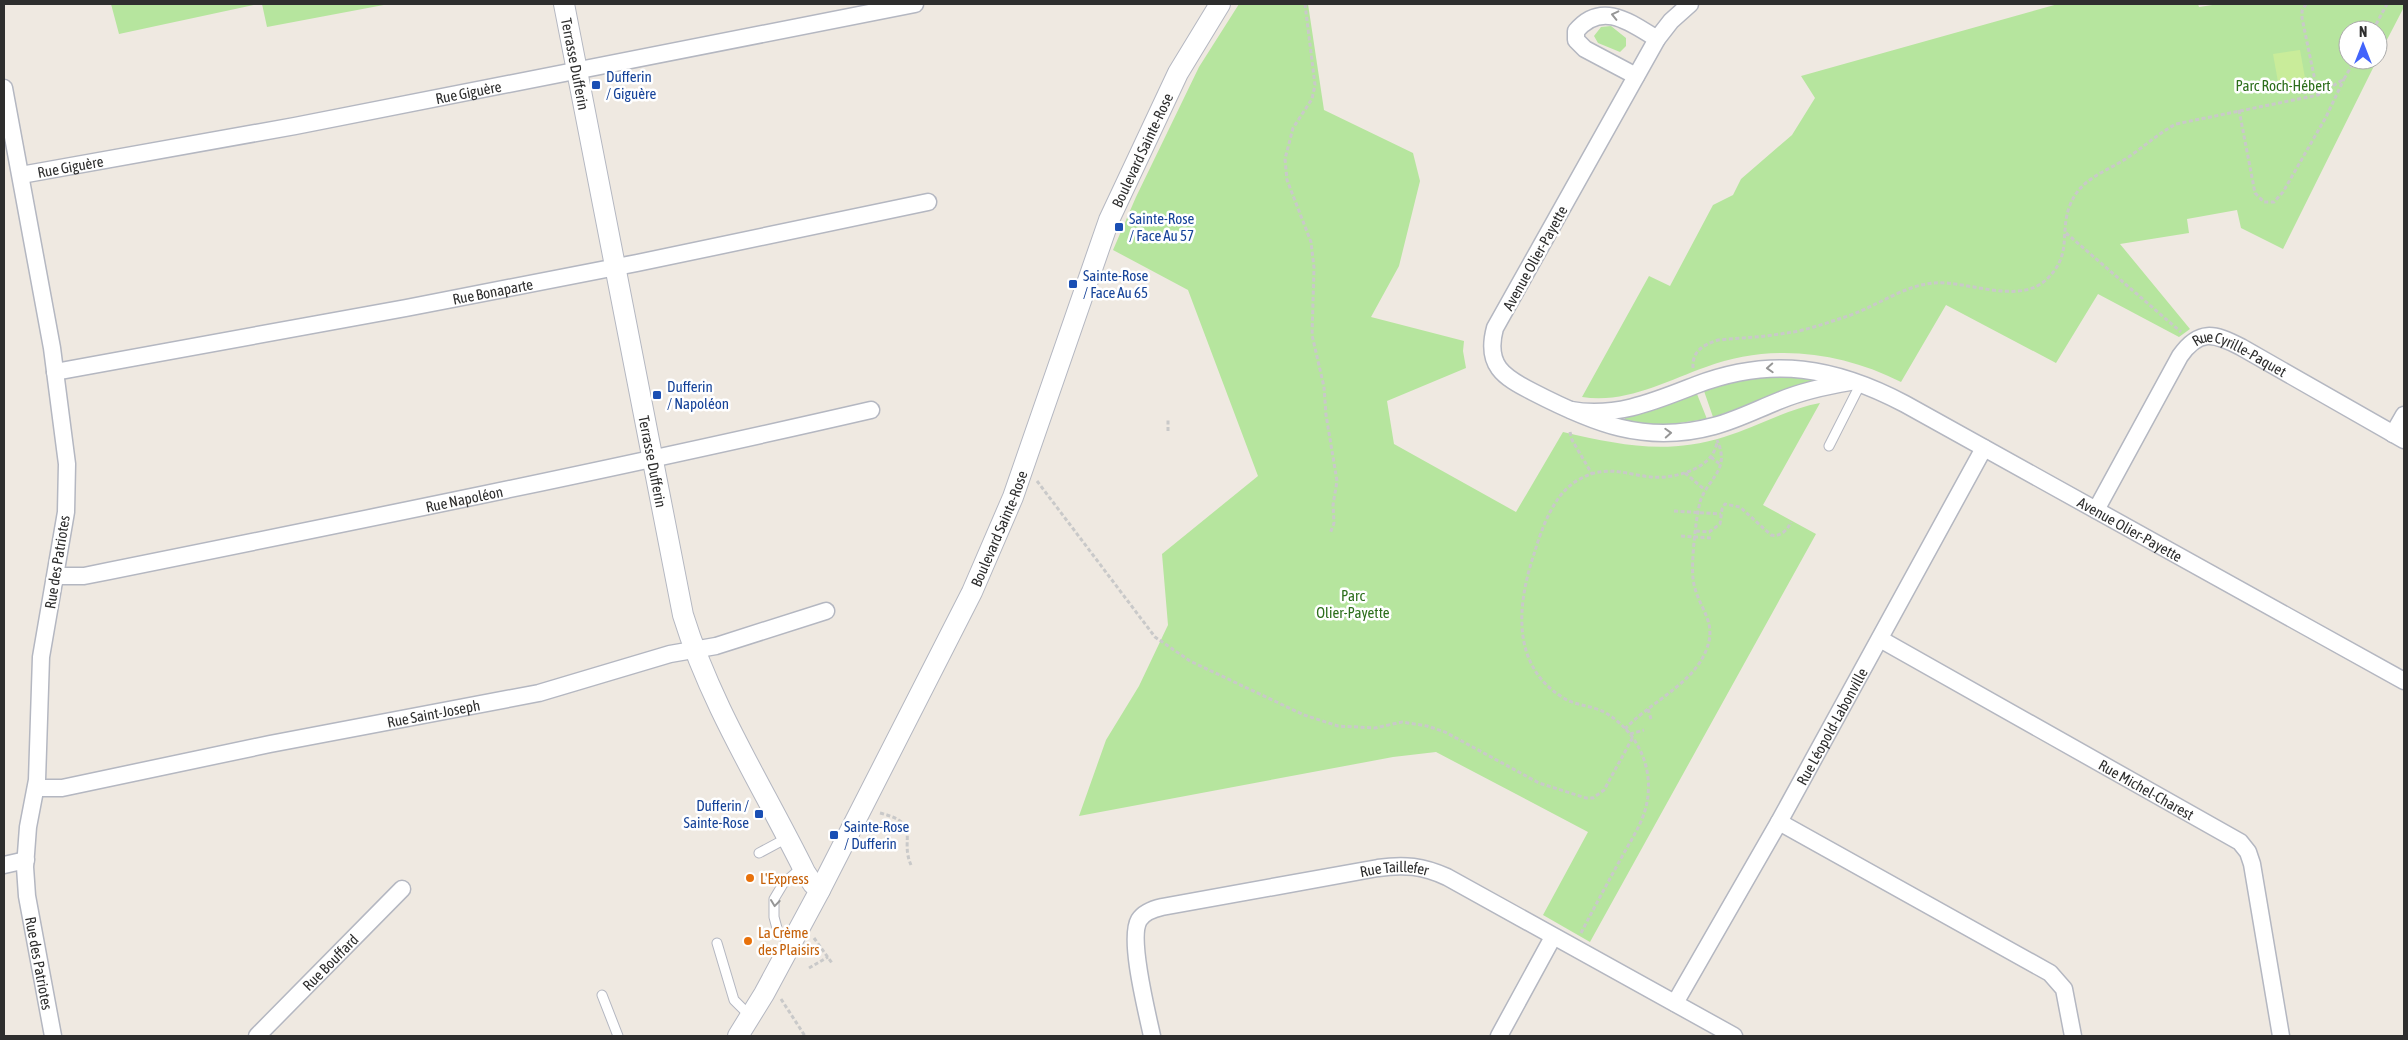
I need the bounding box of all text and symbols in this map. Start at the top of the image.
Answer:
one-way arrow [1611,10,1620,21]
street label: Terrasse Dufferin [558,16,593,111]
north arrow [2338,20,2388,70]
text: N [2359,24,2367,40]
place label: Dufferin / Giguère [606,68,656,102]
street label: Rue Giguère [434,77,503,107]
park label: Parc Roch-Hébert [2235,77,2331,94]
marker: Dufferin / Giguère [590,79,602,91]
street label: Boulevard Sainte-Rose [1108,90,1176,210]
street label: Rue Giguère [36,152,105,180]
street label: Avenue Olier-Payette [1499,203,1571,313]
place label: Sainte-Rose / Face Au 57 [1129,210,1195,244]
marker: Sainte-Rose / Face Au 57 [1113,221,1125,233]
place label: Sainte-Rose / Face Au 65 [1083,267,1149,301]
street label: Rue Bonaparte [451,275,534,307]
marker: Sainte-Rose / Face Au 65 [1067,278,1079,290]
street label: Rue Cyrille-Paquet [2189,328,2290,380]
one-way arrow [1765,362,1773,373]
place label: Dufferin / Napoléon [667,378,729,412]
marker: Dufferin / Napoléon [651,389,663,401]
street label: Terrasse Dufferin [636,414,670,509]
one-way arrow [1664,427,1672,438]
street label: Boulevard Sainte-Rose [967,468,1030,589]
street label: Rue Napoléon [424,482,504,515]
street label: Avenue Olier-Payette [2075,493,2185,565]
street label: Rue des Patriotes [41,514,73,610]
park label: Parc Olier-Payette [1316,587,1390,621]
street label: Rue Léopold-Labonville [1793,665,1870,788]
street label: Rue Saint-Joseph [386,696,481,730]
street label: Rue Michel-Charest [2096,756,2197,823]
place label: Dufferin / Sainte-Rose [684,797,749,831]
marker: Dufferin / Sainte-Rose [753,808,765,820]
place label: Sainte-Rose / Dufferin [844,818,910,852]
marker: Sainte-Rose / Dufferin [828,829,840,841]
street label: Rue Taillefer [1358,858,1431,880]
place label: L'Express [760,870,809,887]
marker: L'Express [744,872,756,884]
one-way arrow [770,900,781,908]
street label: Rue des Patriotes [22,915,56,1011]
place label: La Crème des Plaisirs [758,924,820,958]
street label: Rue Bouffard [299,930,361,993]
marker: La Crème des Plaisirs [742,935,754,947]

